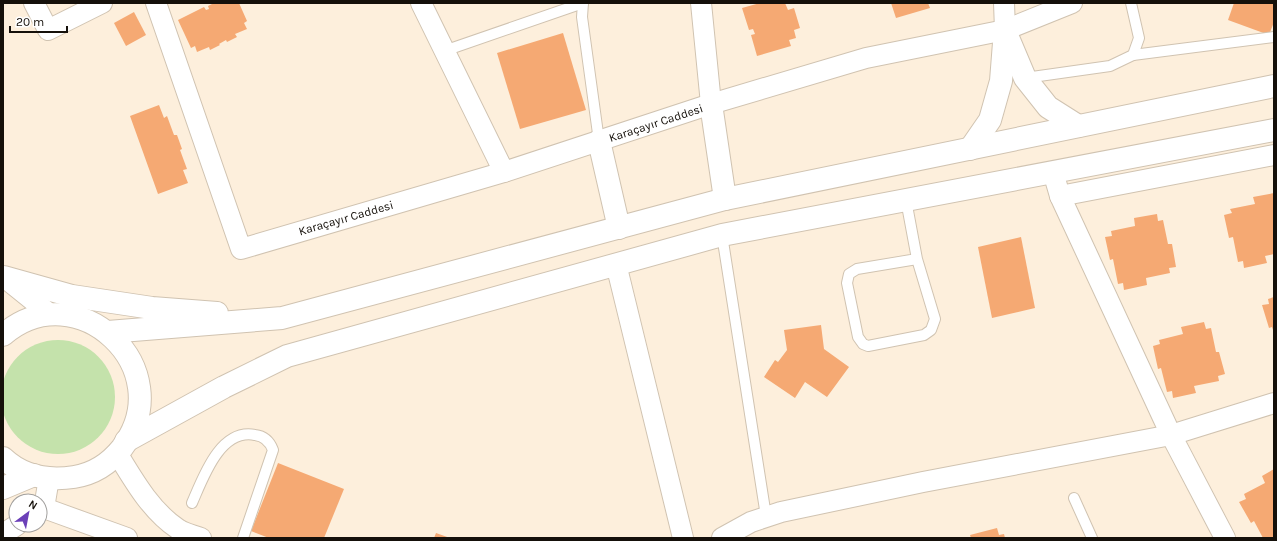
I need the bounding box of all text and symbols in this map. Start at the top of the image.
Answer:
scale bar [10,8,67,34]
text: 20 m [16,15,44,29]
street label: Karaçayır Caddesi [607,101,705,145]
street label: Karaçayır Caddesi [297,198,395,238]
north arrow [8,493,48,533]
text: N [26,497,40,513]

